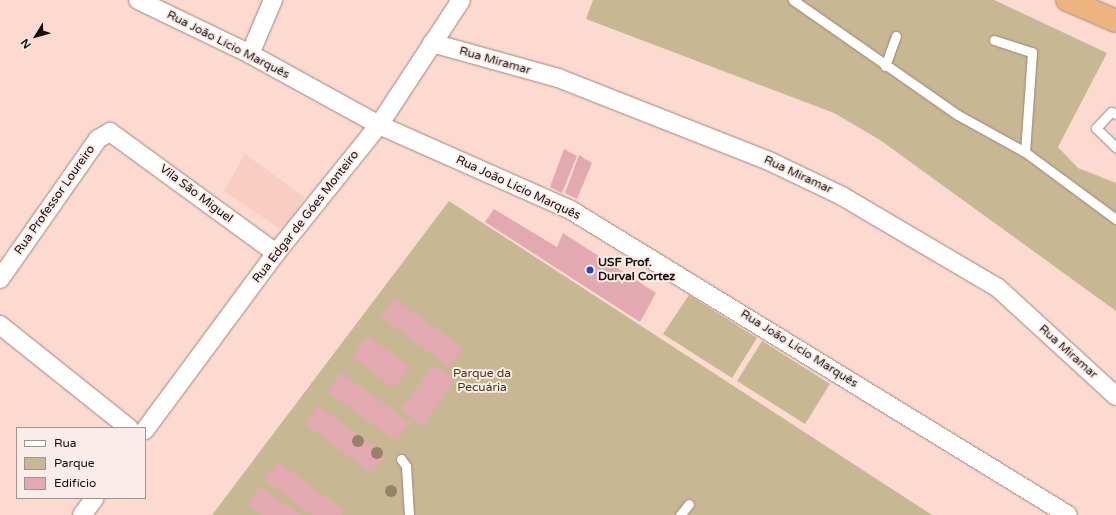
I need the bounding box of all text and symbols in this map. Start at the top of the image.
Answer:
street label: Rua João Lício Marquês [164,8,292,82]
north arrow [16,16,56,56]
text: N [18,36,34,51]
street label: Rua Miramar [458,44,532,78]
street label: Rua Professor Loureiro [12,142,98,258]
street label: Rua Edgar de Góes Monteiro [250,148,362,286]
street label: Rua João Lício Marquês [453,153,583,223]
street label: Rua Miramar [761,153,835,197]
street label: Vila São Miguel [157,162,235,226]
place label: USF Prof. Durval Cortez [598,256,675,284]
marker: USF Prof. Durval Cortez [585,265,595,275]
street label: Rua João Lício Marquês [738,307,860,391]
street label: Rua Miramar [1036,322,1100,382]
park label: Parque da Pecuária [453,367,511,395]
legend [16,427,146,499]
text: Rua [54,436,77,450]
text: Parque [54,456,95,470]
text: Edifício [54,476,96,490]

